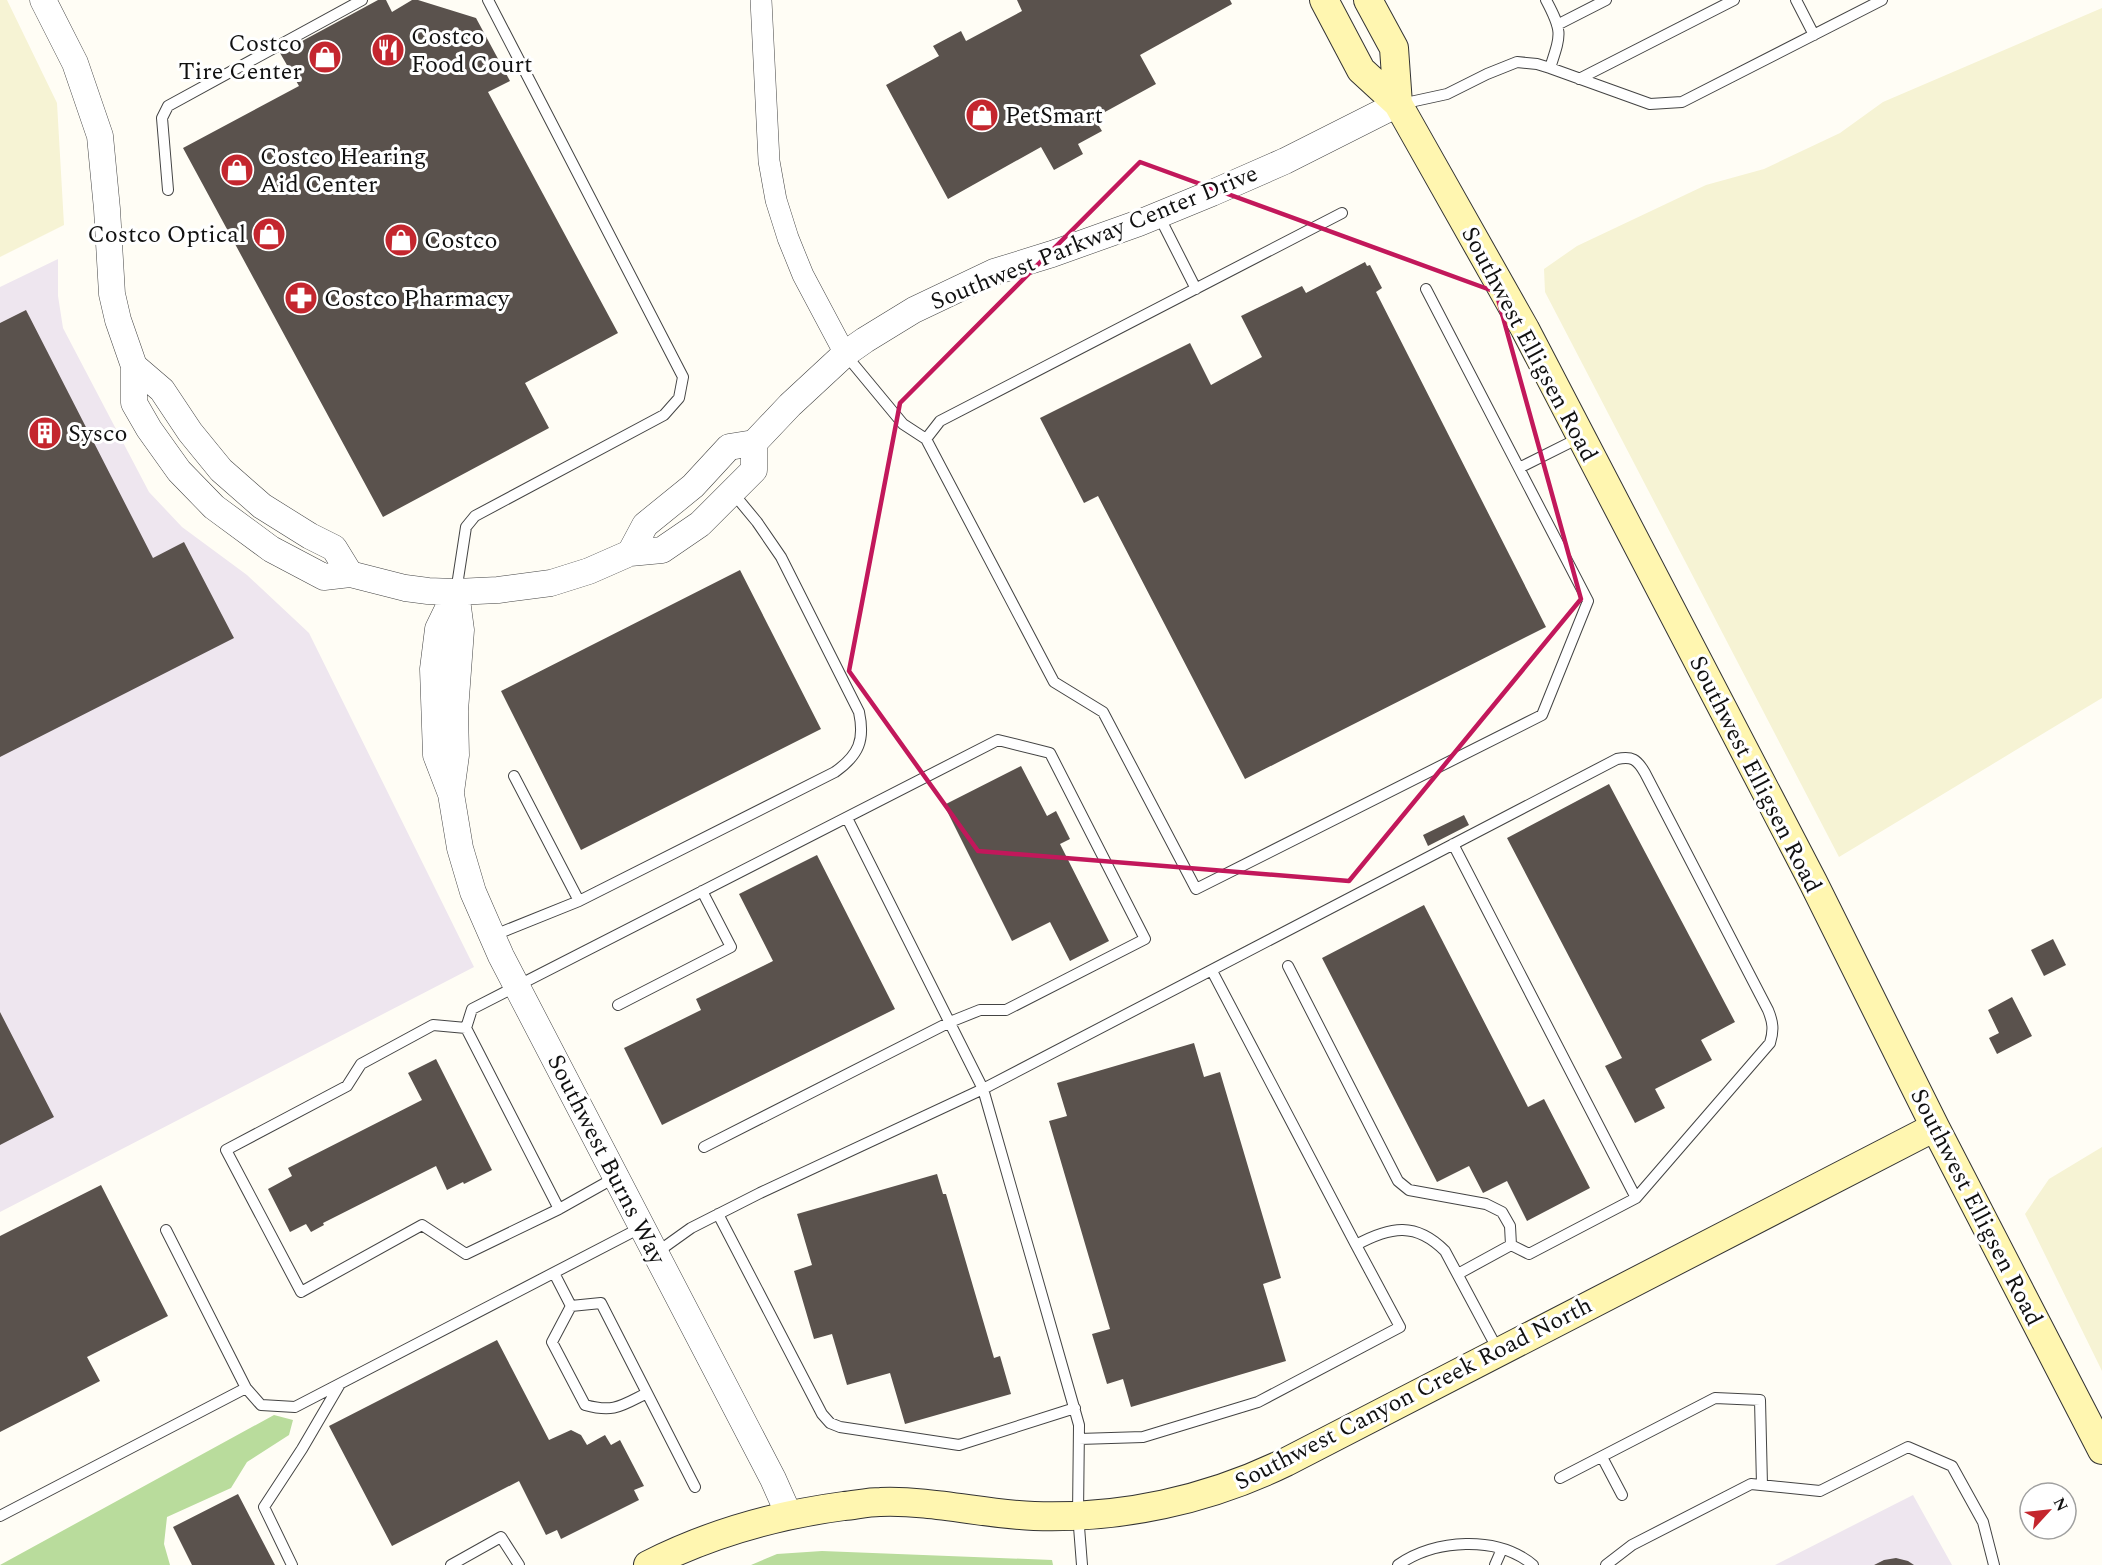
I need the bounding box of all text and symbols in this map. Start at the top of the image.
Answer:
place label: Costco Food Court [411,19,532,83]
place label: Costco Tire Center [179,26,302,90]
restaurant icon: Costco Food Court [370,32,406,68]
shop icon: Costco Tire Center [307,39,343,75]
shop icon: PetSmart [964,97,1000,133]
place label: PetSmart [1005,98,1103,134]
place label: Costco Hearing Aid Center [260,139,426,203]
shop icon: Costco Hearing Aid Center [219,152,255,188]
street label: Southwest Parkway Center Drive [925,156,1264,320]
shop icon: Costco Optical [251,216,287,252]
place label: Costco Optical [87,217,246,253]
street label: Southwest Elligsen Road [1452,220,1607,469]
shop icon: Costco [383,222,419,258]
place label: Costco [424,223,497,259]
pharmacy icon: Costco Pharmacy [283,280,319,316]
place label: Costco Pharmacy [324,281,511,317]
building icon: Sysco [27,415,63,451]
place label: Sysco [68,416,128,452]
street label: Southwest Elligsen Road [1680,649,1831,900]
street label: Southwest Burns Way [538,1048,675,1272]
street label: Southwest Elligsen Road [1901,1082,2052,1333]
street label: Southwest Canyon Creek Road North [1228,1288,1599,1500]
north arrow [2018,1481,2078,1541]
text: N [2047,1493,2074,1516]

